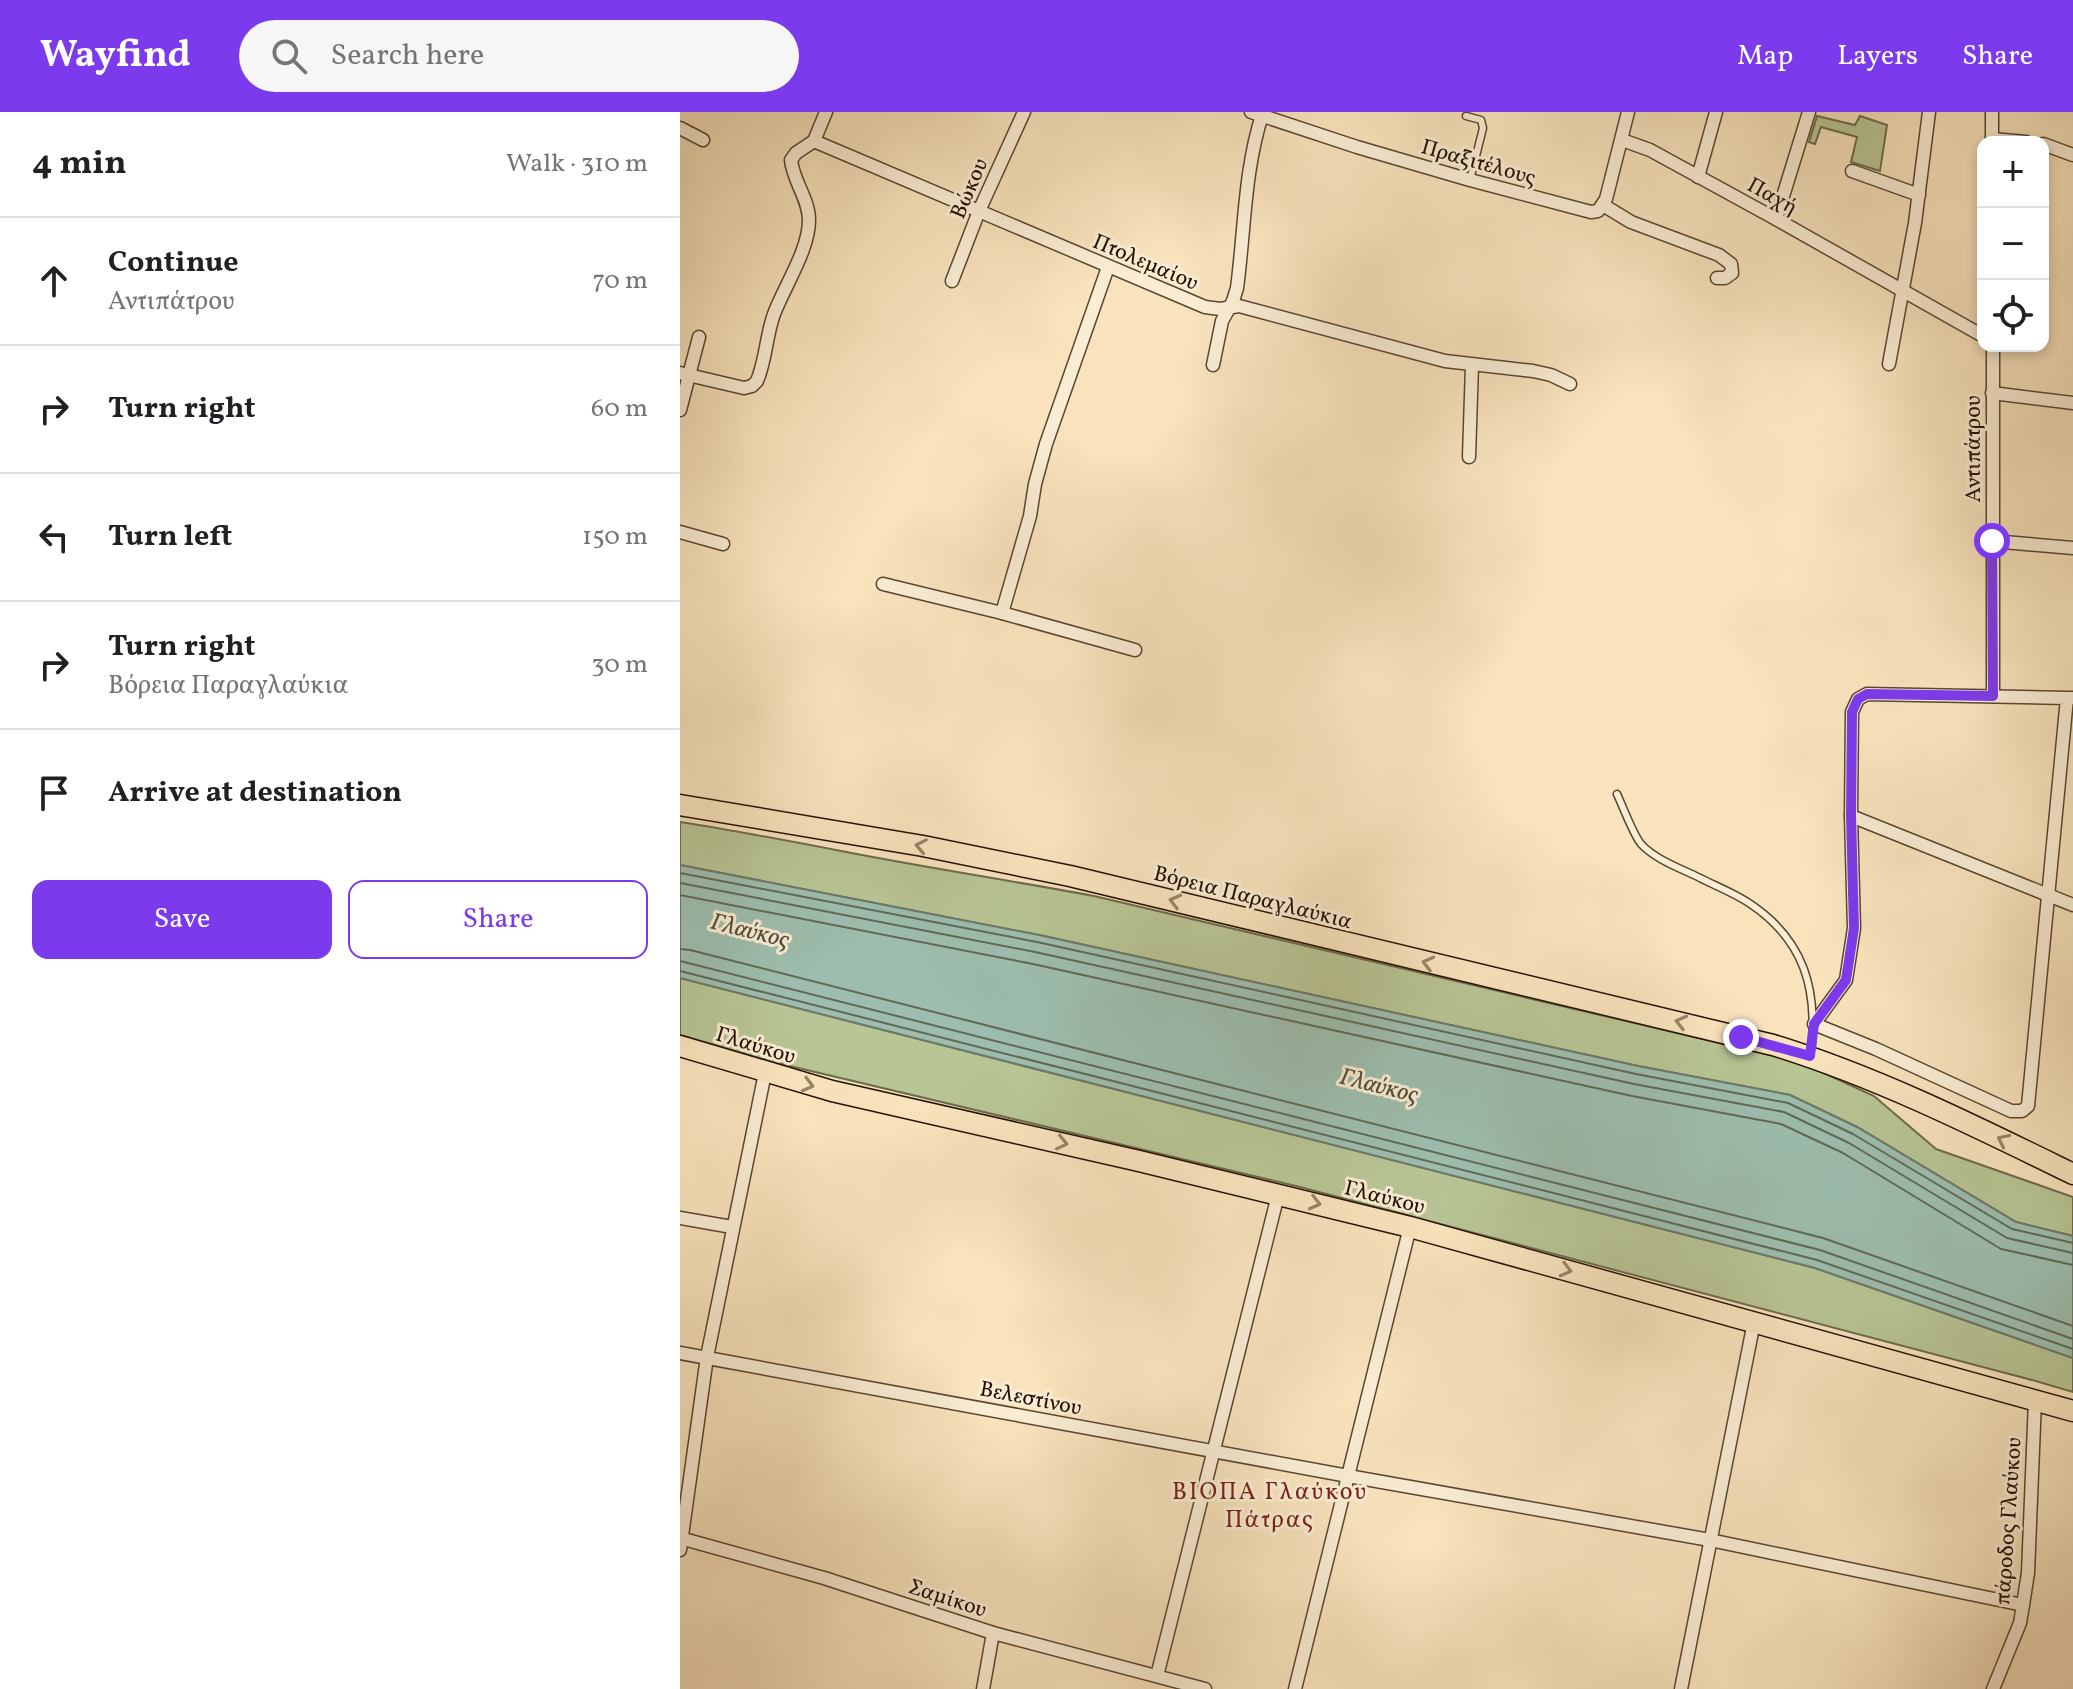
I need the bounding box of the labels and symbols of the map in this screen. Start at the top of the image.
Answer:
street label: Πραξιτέλους [1417,132,1539,195]
street label: Βώκου [944,154,997,224]
street label: Παχή [1741,171,1803,224]
street label: Πτολεμαίου [1087,227,1203,300]
street label: Αντιπάτρου [1959,395,1990,503]
route start [1974,523,2010,559]
one-way arrow [914,838,928,855]
street label: Βόρεια Παραγλαύκια [1150,859,1355,938]
one-way arrow [1169,894,1182,911]
water label: Γλαύκος [707,906,793,958]
one-way arrow [1421,955,1435,972]
one-way arrow [1674,1014,1688,1031]
route end [1723,1019,1759,1055]
street label: Γλαύκου [712,1020,799,1073]
water label: Γλαύκος [1336,1061,1422,1113]
one-way arrow [801,1076,815,1092]
one-way arrow [1054,1134,1068,1151]
one-way arrow [1997,1134,2011,1150]
street label: Γλαύκου [1341,1173,1428,1223]
one-way arrow [1307,1194,1321,1211]
one-way arrow [1558,1260,1572,1277]
street label: Βελεστίνου [977,1374,1084,1425]
street label: πάροδος Γλαύκου [1988,1436,2031,1606]
district label: ΒΙΟΠΑ Γλαύκου Πάτρας [1172,1476,1368,1538]
street label: Σαμίκου [904,1572,990,1627]

